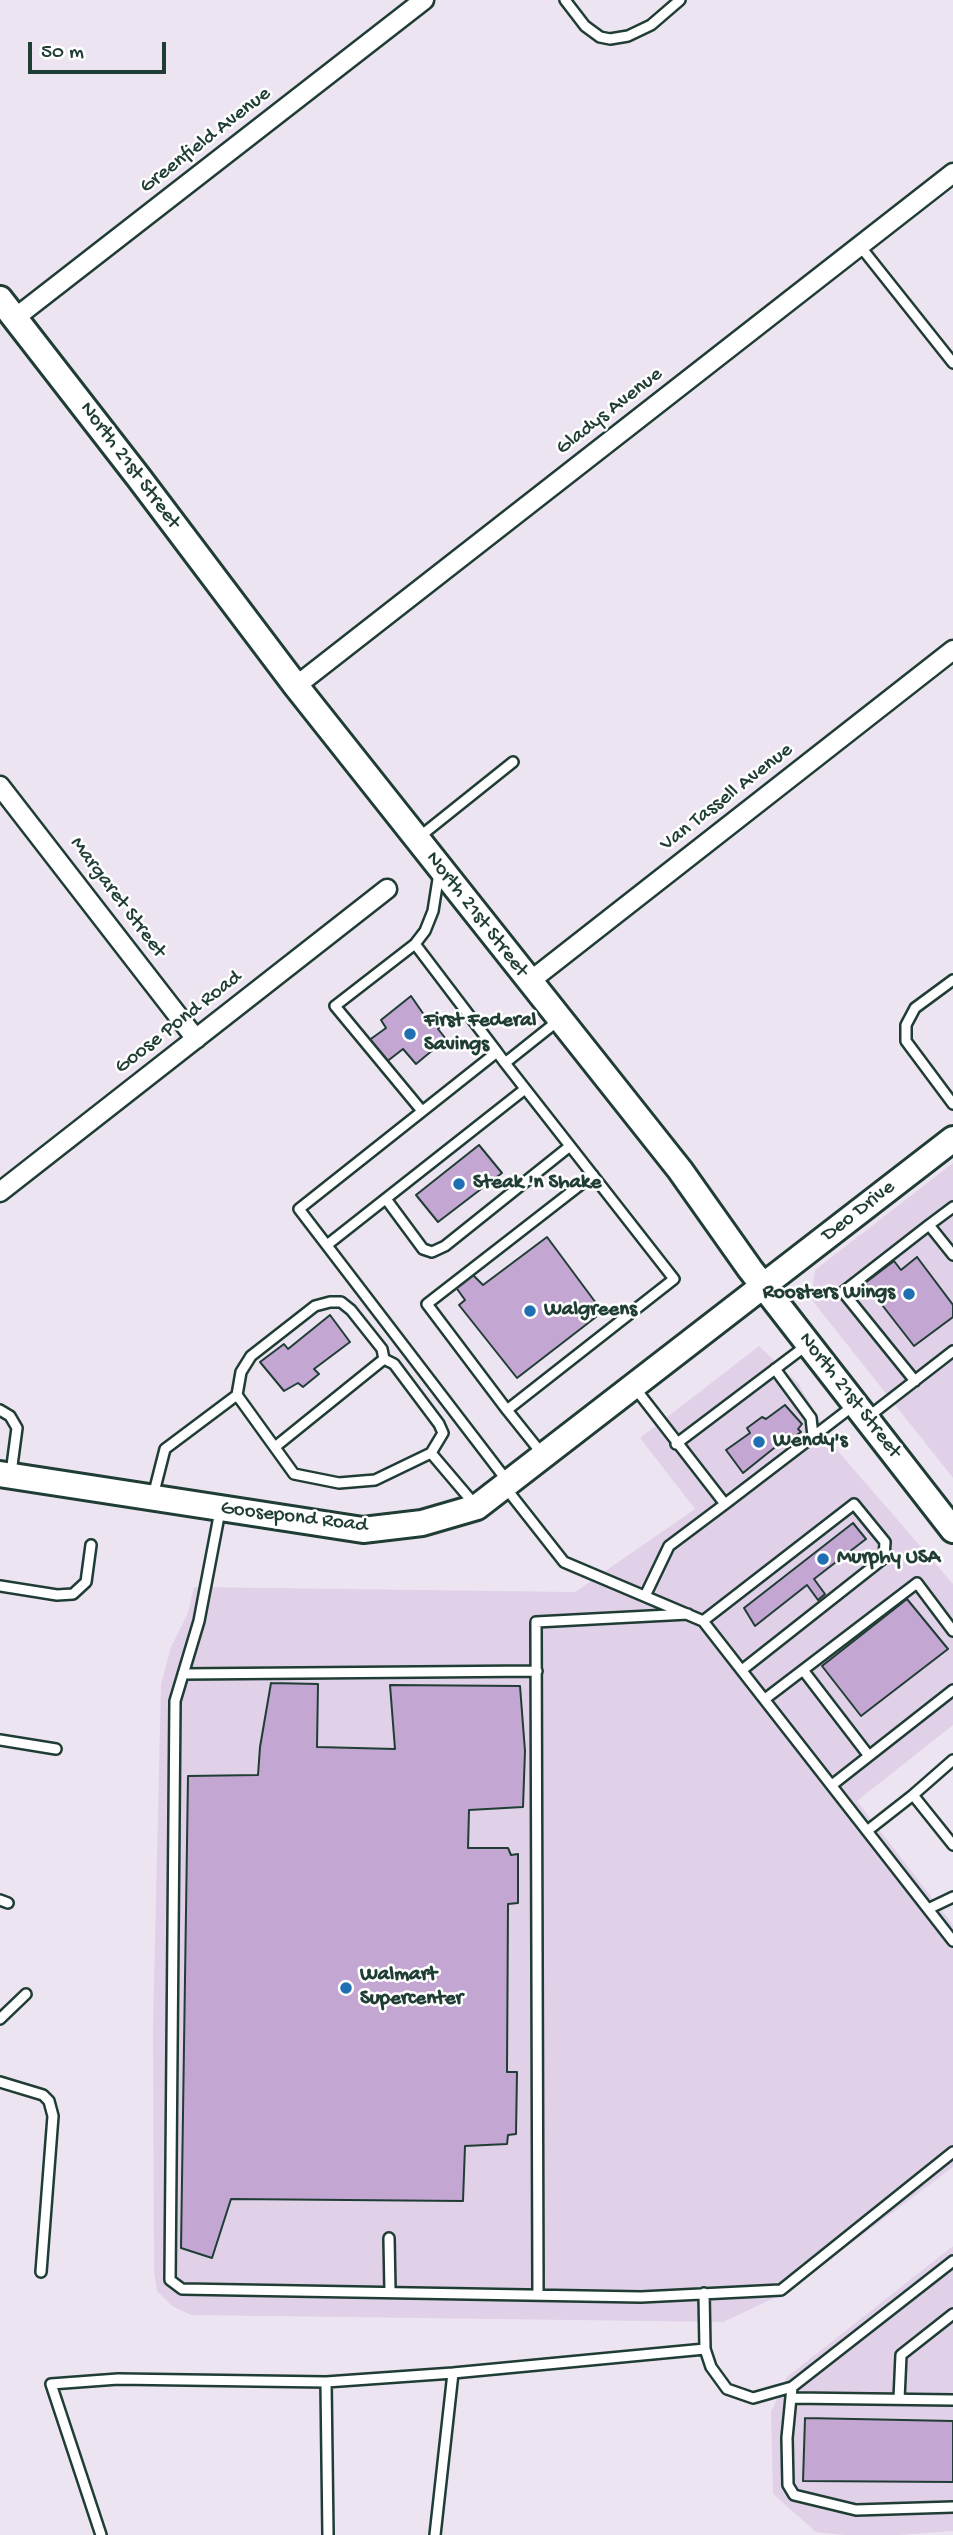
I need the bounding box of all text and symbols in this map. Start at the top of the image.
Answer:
scale bar [32,28,170,72]
text: 50 m [41,41,84,66]
street label: Greenfield Avenue [136,82,276,200]
street label: Gladys Avenue [552,363,668,461]
street label: North 21st Street [73,397,185,535]
street label: Van Tassell Avenue [656,738,798,858]
street label: Margaret Street [63,832,171,964]
street label: North 21st Street [419,847,533,983]
street label: Goose Pond Road [110,966,248,1080]
place label: First Federal Savings [424,1009,536,1059]
marker: First Federal Savings [402,1026,418,1042]
place label: Steak 'n Shake [473,1171,601,1197]
marker: Steak 'n Shake [451,1176,467,1192]
street label: Deo Drive [817,1176,901,1248]
place label: Roosters Wings [763,1281,895,1307]
marker: Roosters Wings [901,1286,917,1302]
place label: Walgreens [544,1298,637,1324]
marker: Walgreens [522,1303,538,1319]
street label: North 21st Street [792,1328,906,1464]
place label: Wendy's [773,1429,847,1455]
marker: Wendy's [751,1434,767,1450]
street label: Goosepond Road [219,1496,369,1540]
place label: Murphy USA [837,1546,940,1572]
marker: Murphy USA [815,1551,831,1567]
place label: Walmart Supercenter [360,1963,463,2013]
marker: Walmart Supercenter [338,1980,354,1996]

